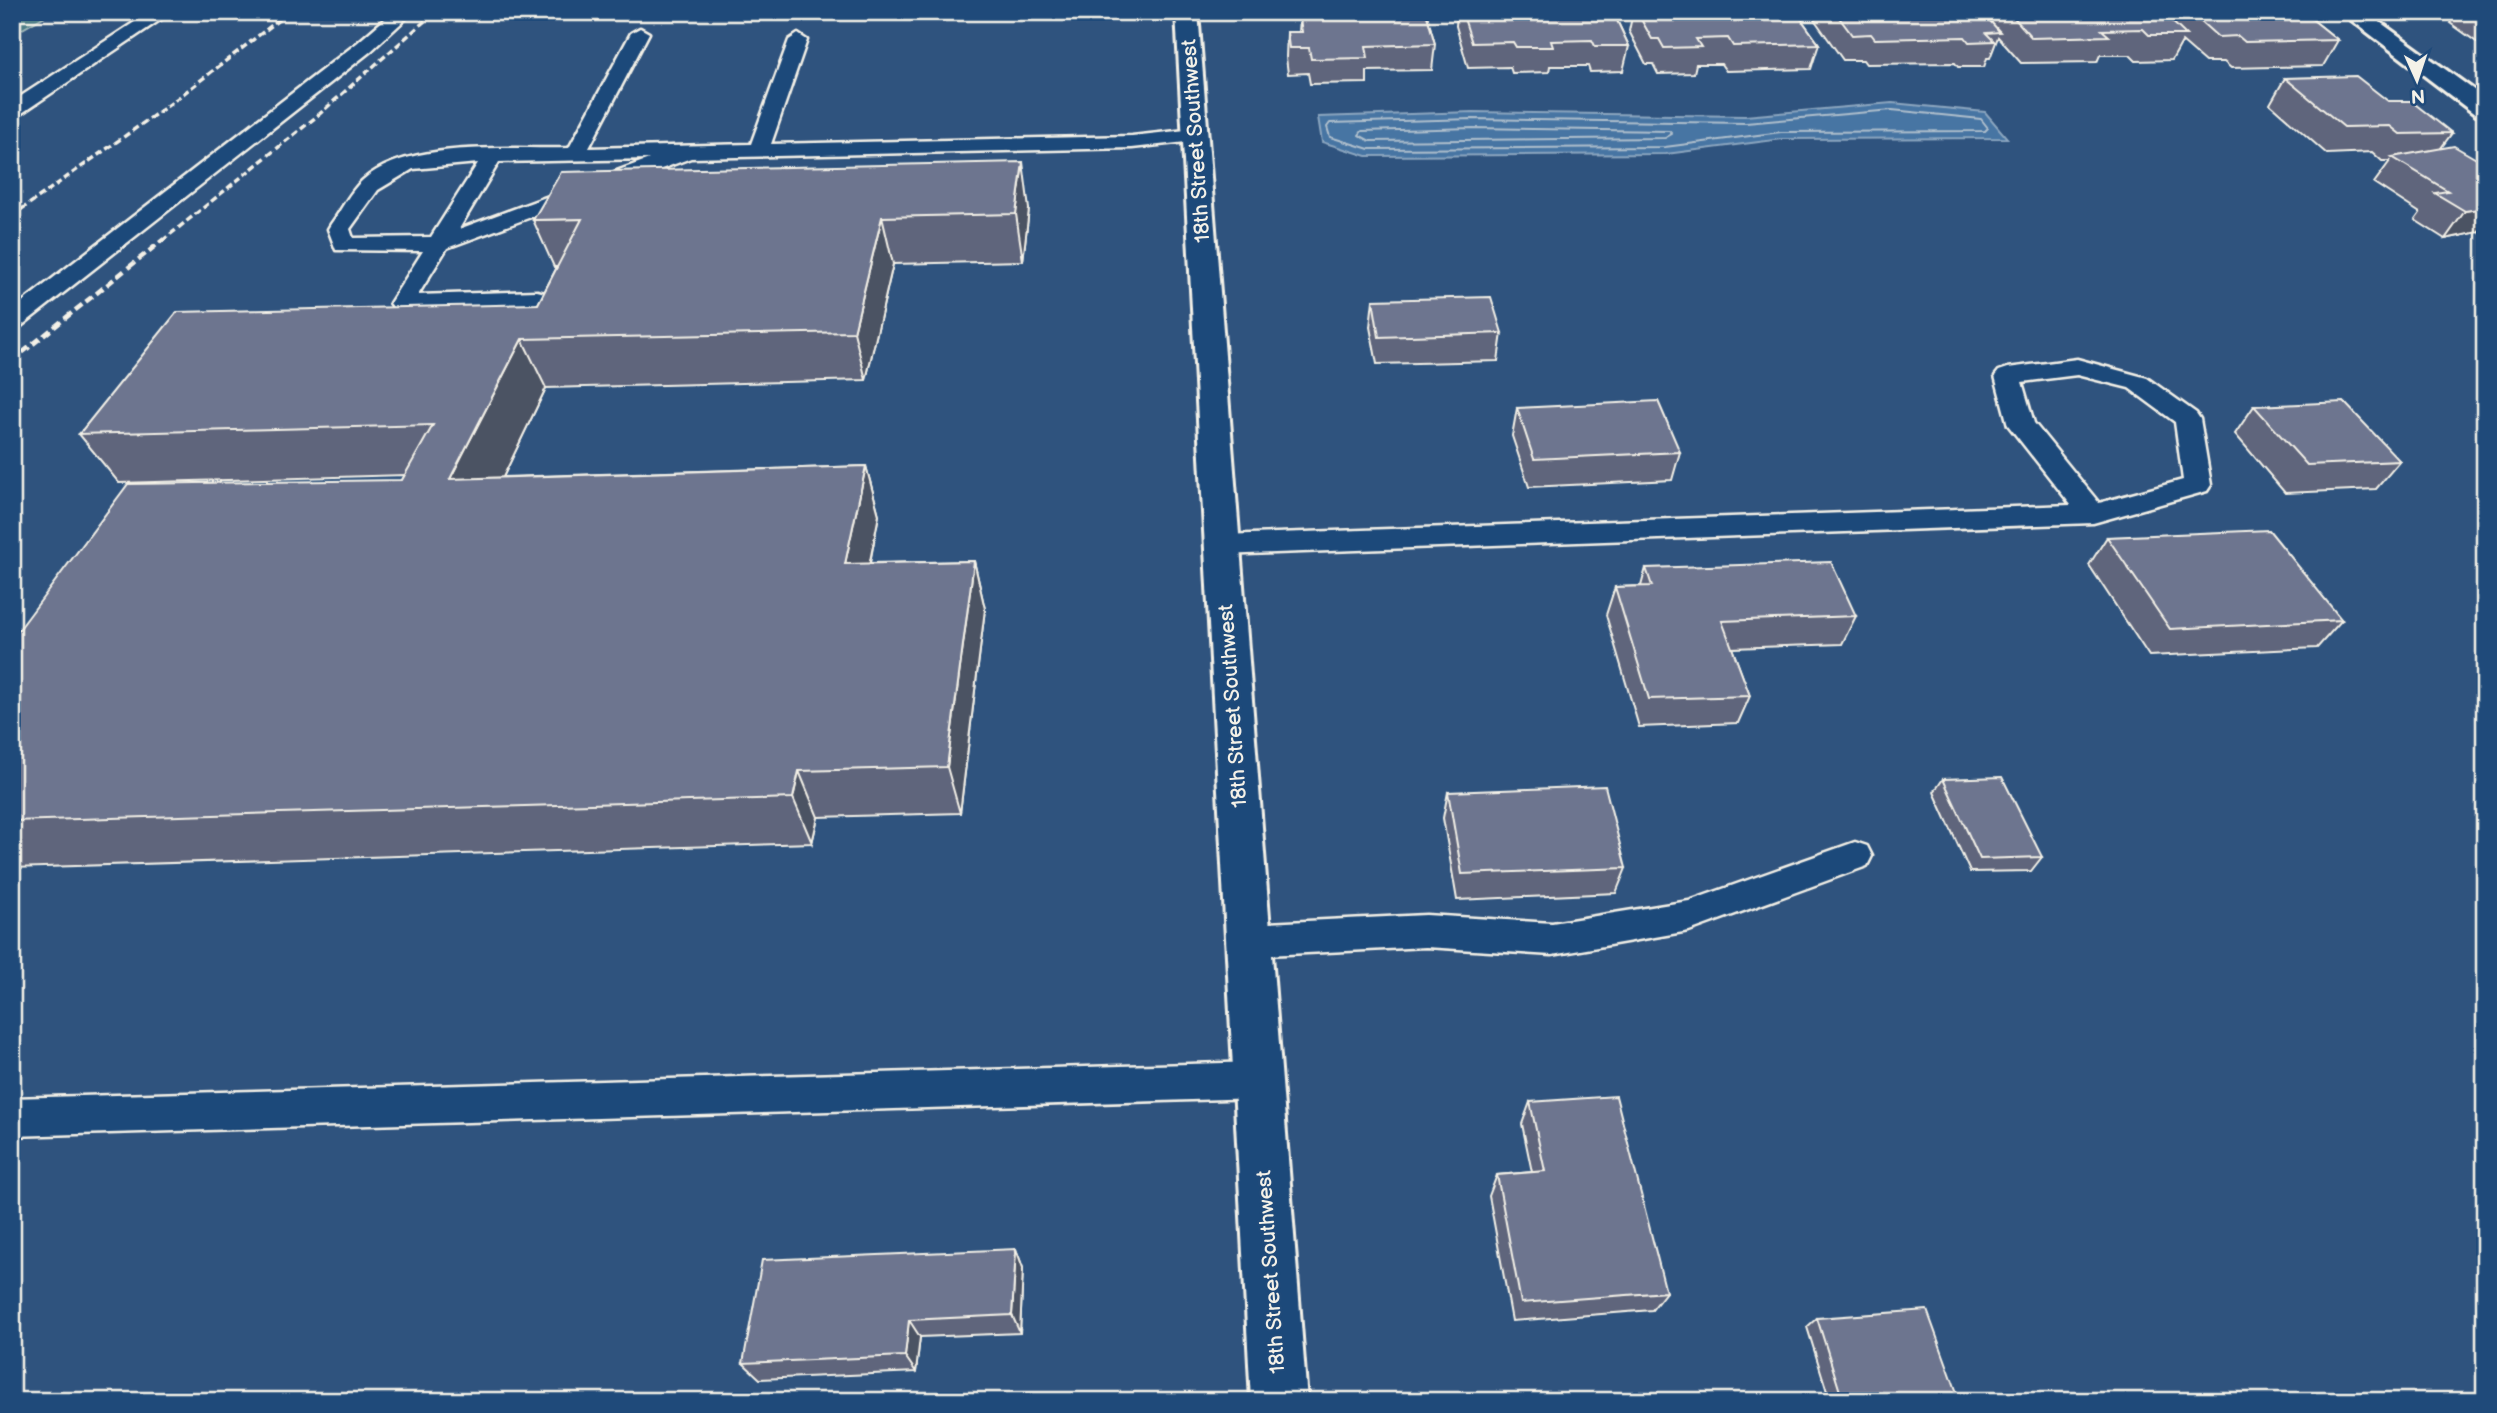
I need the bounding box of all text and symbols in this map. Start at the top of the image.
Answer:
street label: 18th Street Southwest [1176,38,1216,244]
north arrow [2382,46,2452,116]
text: N [2410,84,2426,107]
street label: 18th Street Southwest [1213,603,1253,809]
street label: 18th Street Southwest [1251,1169,1291,1375]

